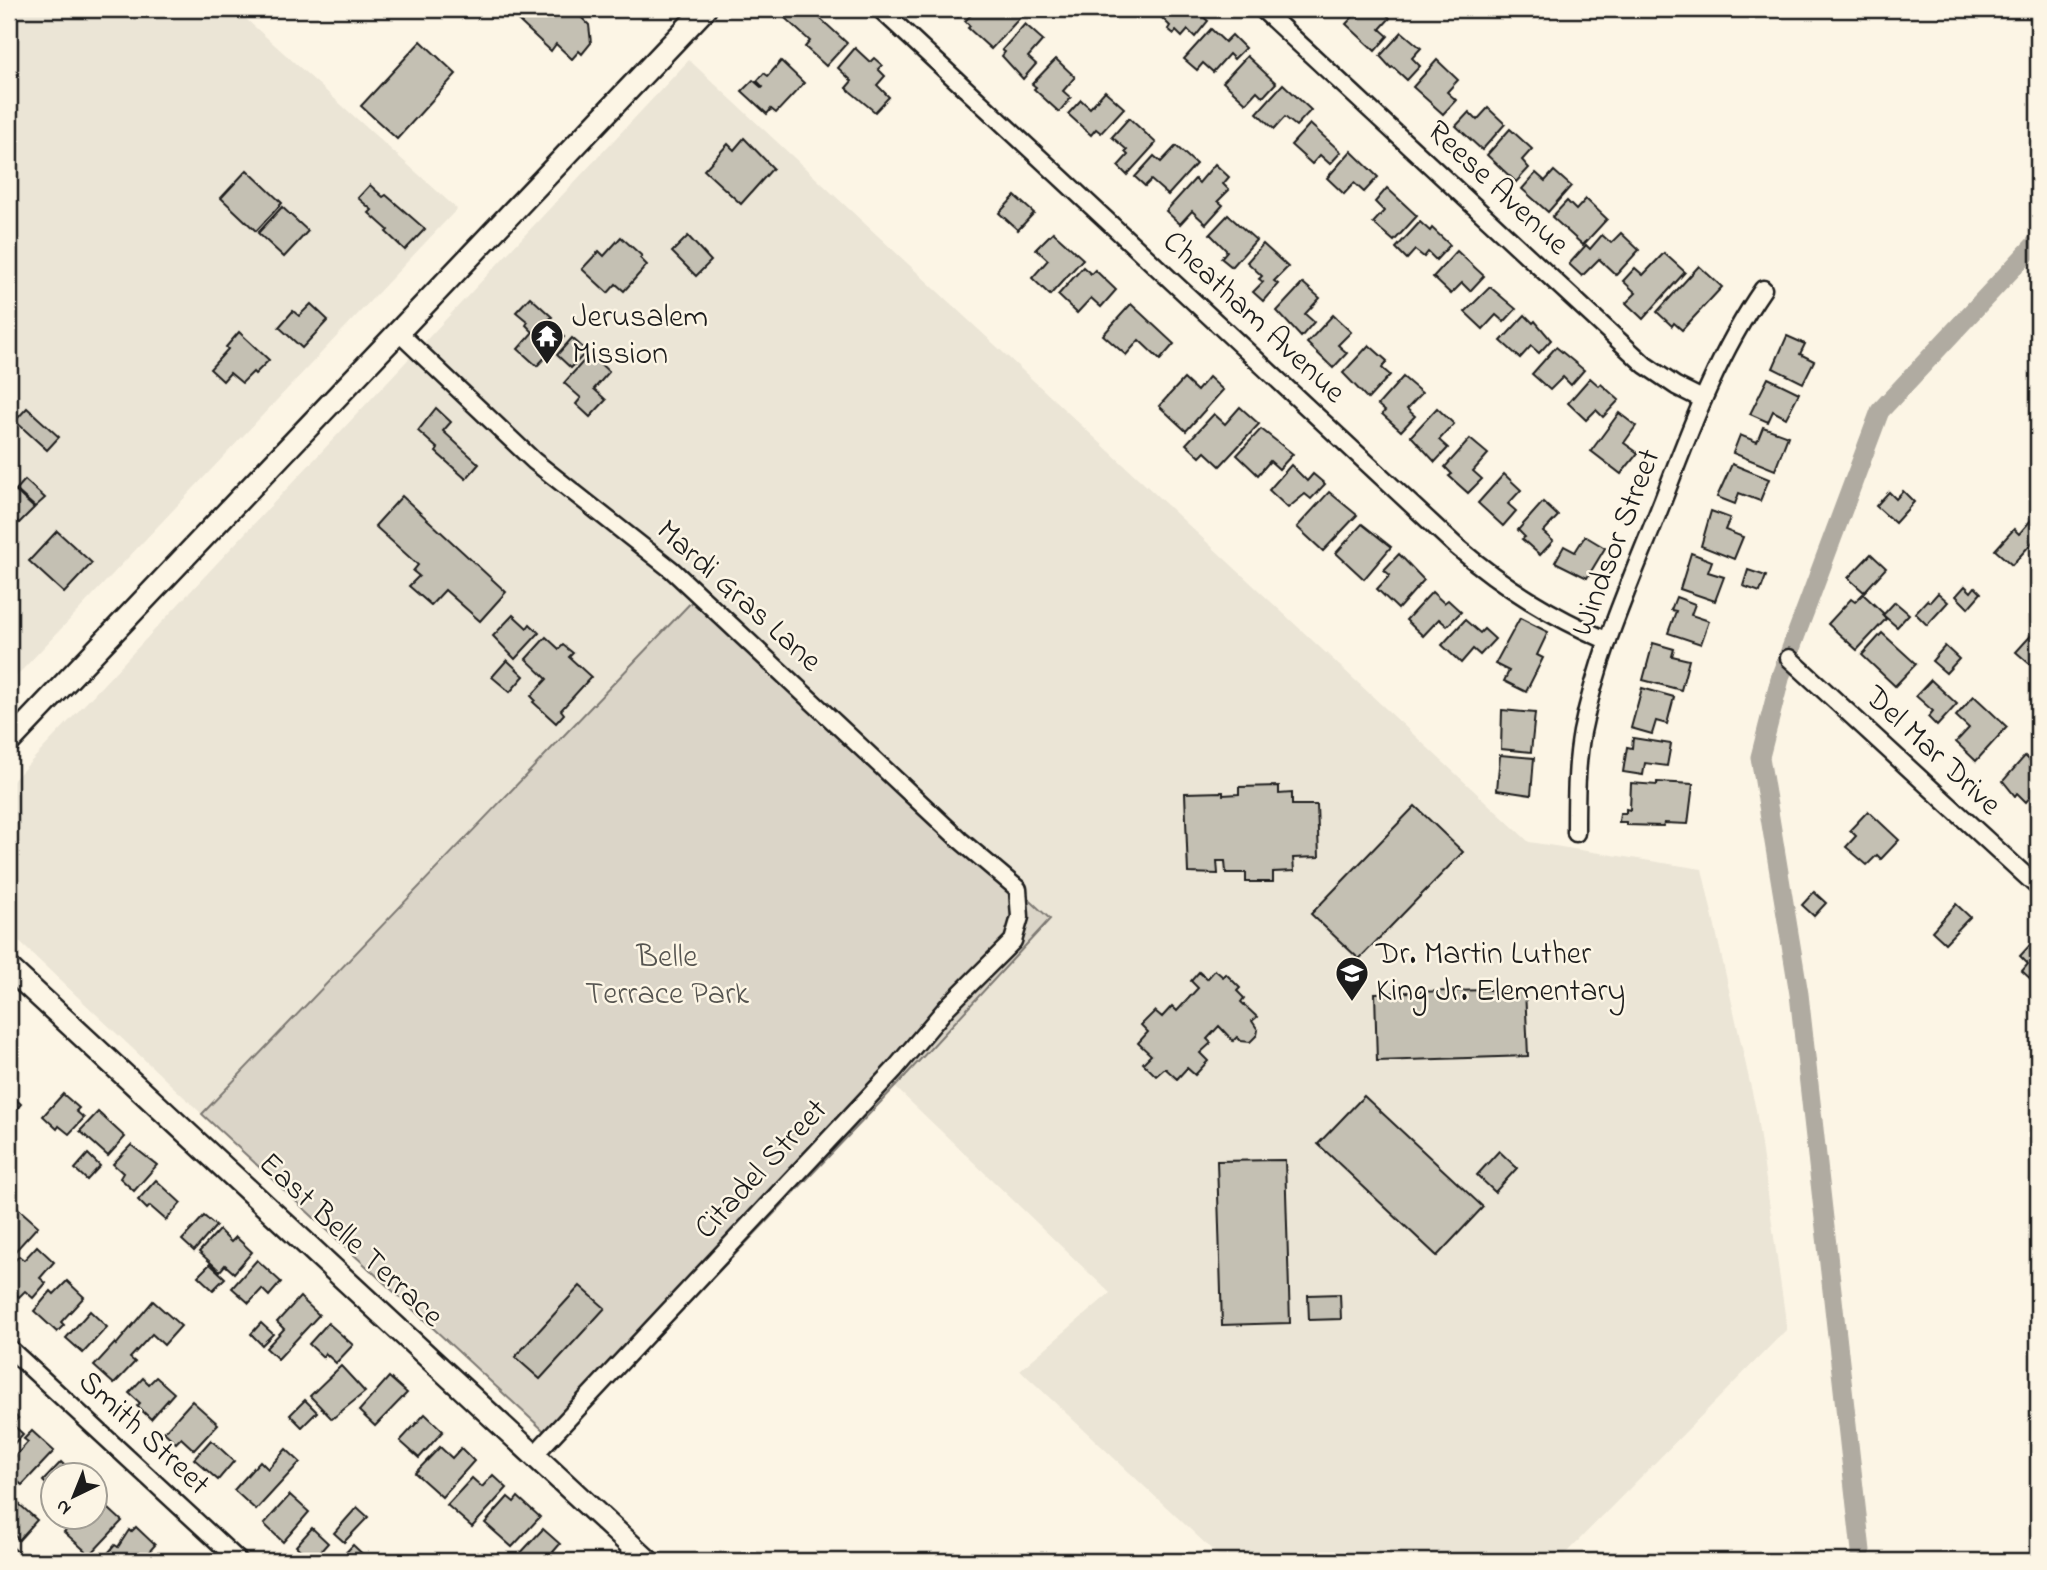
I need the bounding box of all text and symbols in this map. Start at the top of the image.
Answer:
street label: Reese Avenue [1415,110,1580,268]
street label: Cheatham Avenue [1151,220,1356,416]
place label: Jerusalem Mission [572,295,708,379]
temple icon: Jerusalem Mission [528,317,566,366]
street label: Windsor Street [1560,442,1674,644]
street label: Mardi Gras Lane [645,510,832,685]
street label: Del Mar Drive [1852,675,2012,829]
place label: Dr. Martin Luther King Jr. Elementary [1375,932,1625,1016]
park label: Belle Terrace Park [585,935,750,1019]
school or university icon: Dr. Martin Luther King Jr. Elementary [1333,954,1371,1003]
street label: Citadel Street [684,1089,840,1251]
street label: East Belle Terrace [247,1142,454,1340]
street label: Smith Street [66,1360,220,1508]
north arrow [38,1462,108,1532]
text: N [50,1492,78,1521]

